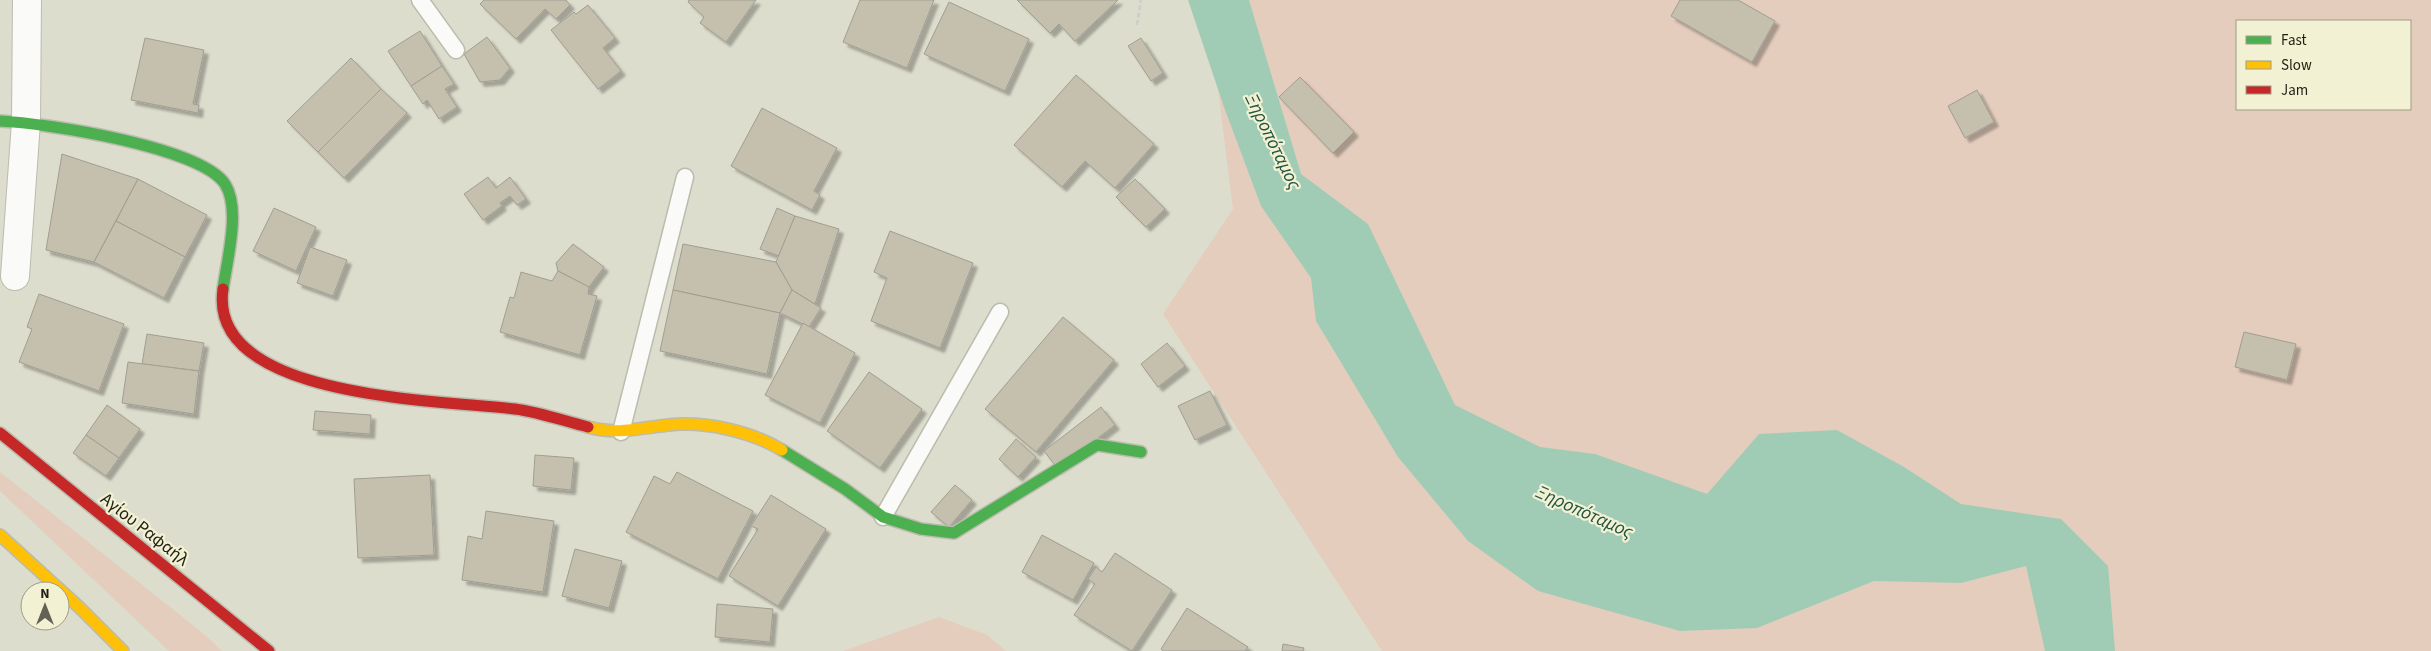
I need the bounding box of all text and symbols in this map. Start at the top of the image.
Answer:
legend [2236,20,2411,110]
text: Fast [2281,30,2307,51]
text: Slow [2281,55,2312,76]
text: Jam [2281,80,2308,101]
water label: Ξηροπόταμος [1237,88,1308,195]
water label: Ξηροπόταμος [1531,479,1638,546]
street label: Αγίου Ραφαήλ [95,487,194,572]
north arrow [20,581,70,631]
text: N [40,584,50,604]

